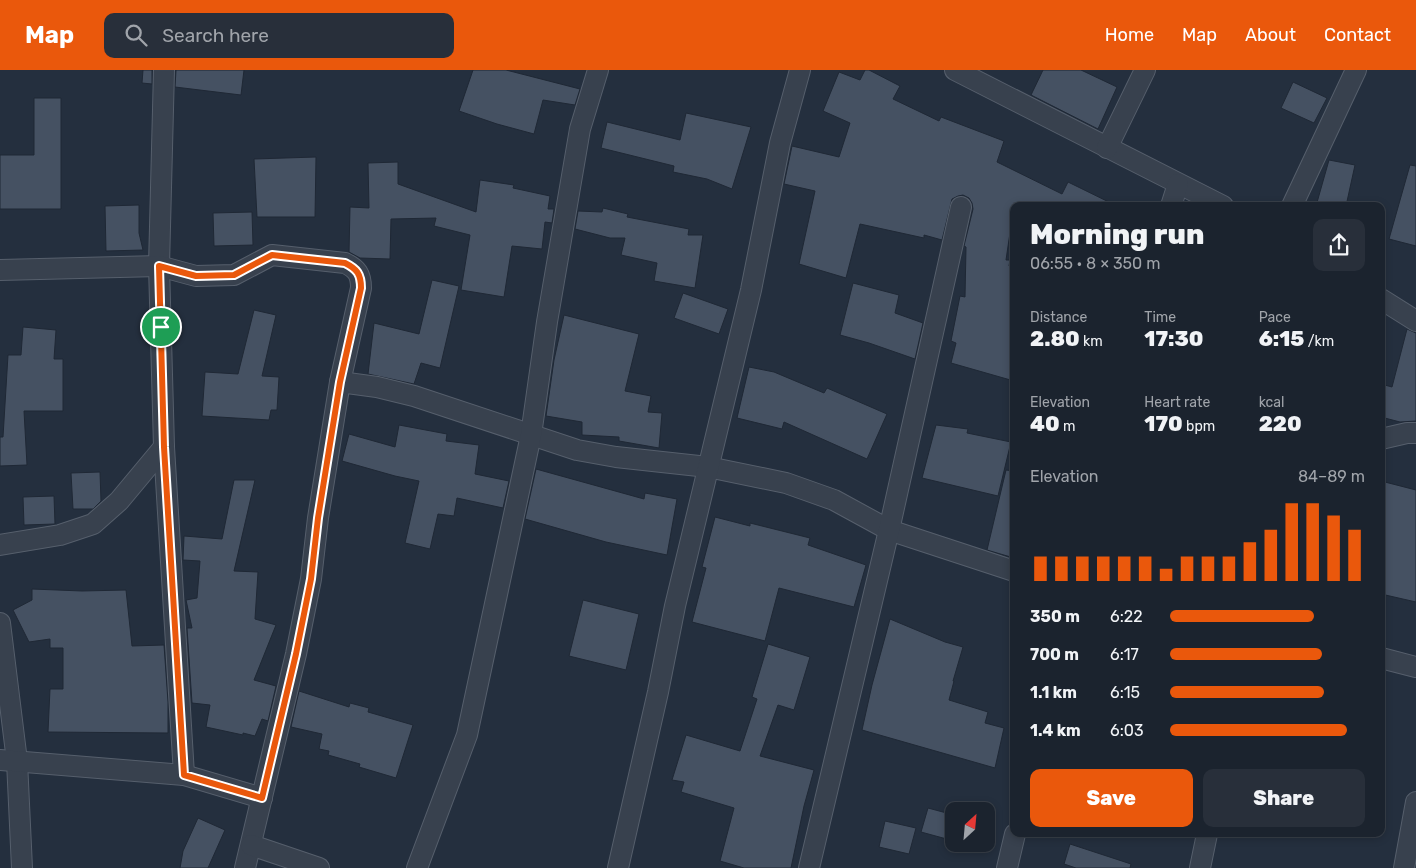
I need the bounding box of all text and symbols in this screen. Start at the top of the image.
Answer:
search box [104,13,454,58]
text: Map [25,21,74,49]
icon: search [122,21,150,49]
text: Search here [162,24,269,47]
text: Home [1105,24,1154,46]
text: Map [1182,24,1217,46]
text: About [1245,24,1296,46]
text: Contact [1324,24,1391,46]
text: Morning run [1030,218,1204,251]
button: share [1313,219,1365,271]
text: 06:55 · 8 × 350 m [1030,254,1160,273]
pin [140,306,182,348]
text: Distance [1030,309,1087,326]
text: Time [1144,309,1176,326]
text: Pace [1259,309,1291,326]
icon: arrive [147,313,175,341]
text: 2.80 [1030,326,1080,351]
text: 17:30 [1144,326,1203,351]
text: 6:15 [1259,326,1304,351]
text: km [1080,333,1103,350]
text: /km [1304,333,1334,350]
text: Elevation [1030,394,1090,411]
text: Heart rate [1144,394,1210,411]
text: kcal [1259,394,1284,411]
text: 40 [1030,411,1060,436]
text: 170 [1144,411,1183,436]
text: 220 [1259,411,1302,436]
text: m [1060,418,1075,435]
text: bpm [1183,418,1215,435]
text: Elevation [1030,467,1099,486]
text: 84–89 m [1298,467,1365,486]
text: 350 m [1030,607,1080,626]
text: 6:22 [1110,607,1143,626]
text: 700 m [1030,645,1079,664]
text: 6:17 [1110,645,1139,664]
text: 1.1 km [1030,683,1077,702]
text: 6:15 [1110,683,1140,702]
text: 1.4 km [1030,721,1081,740]
text: 6:03 [1110,721,1144,740]
button: Save [1030,769,1193,827]
button: Share [1203,769,1365,827]
north arrow [945,802,995,852]
map controls [945,802,995,852]

